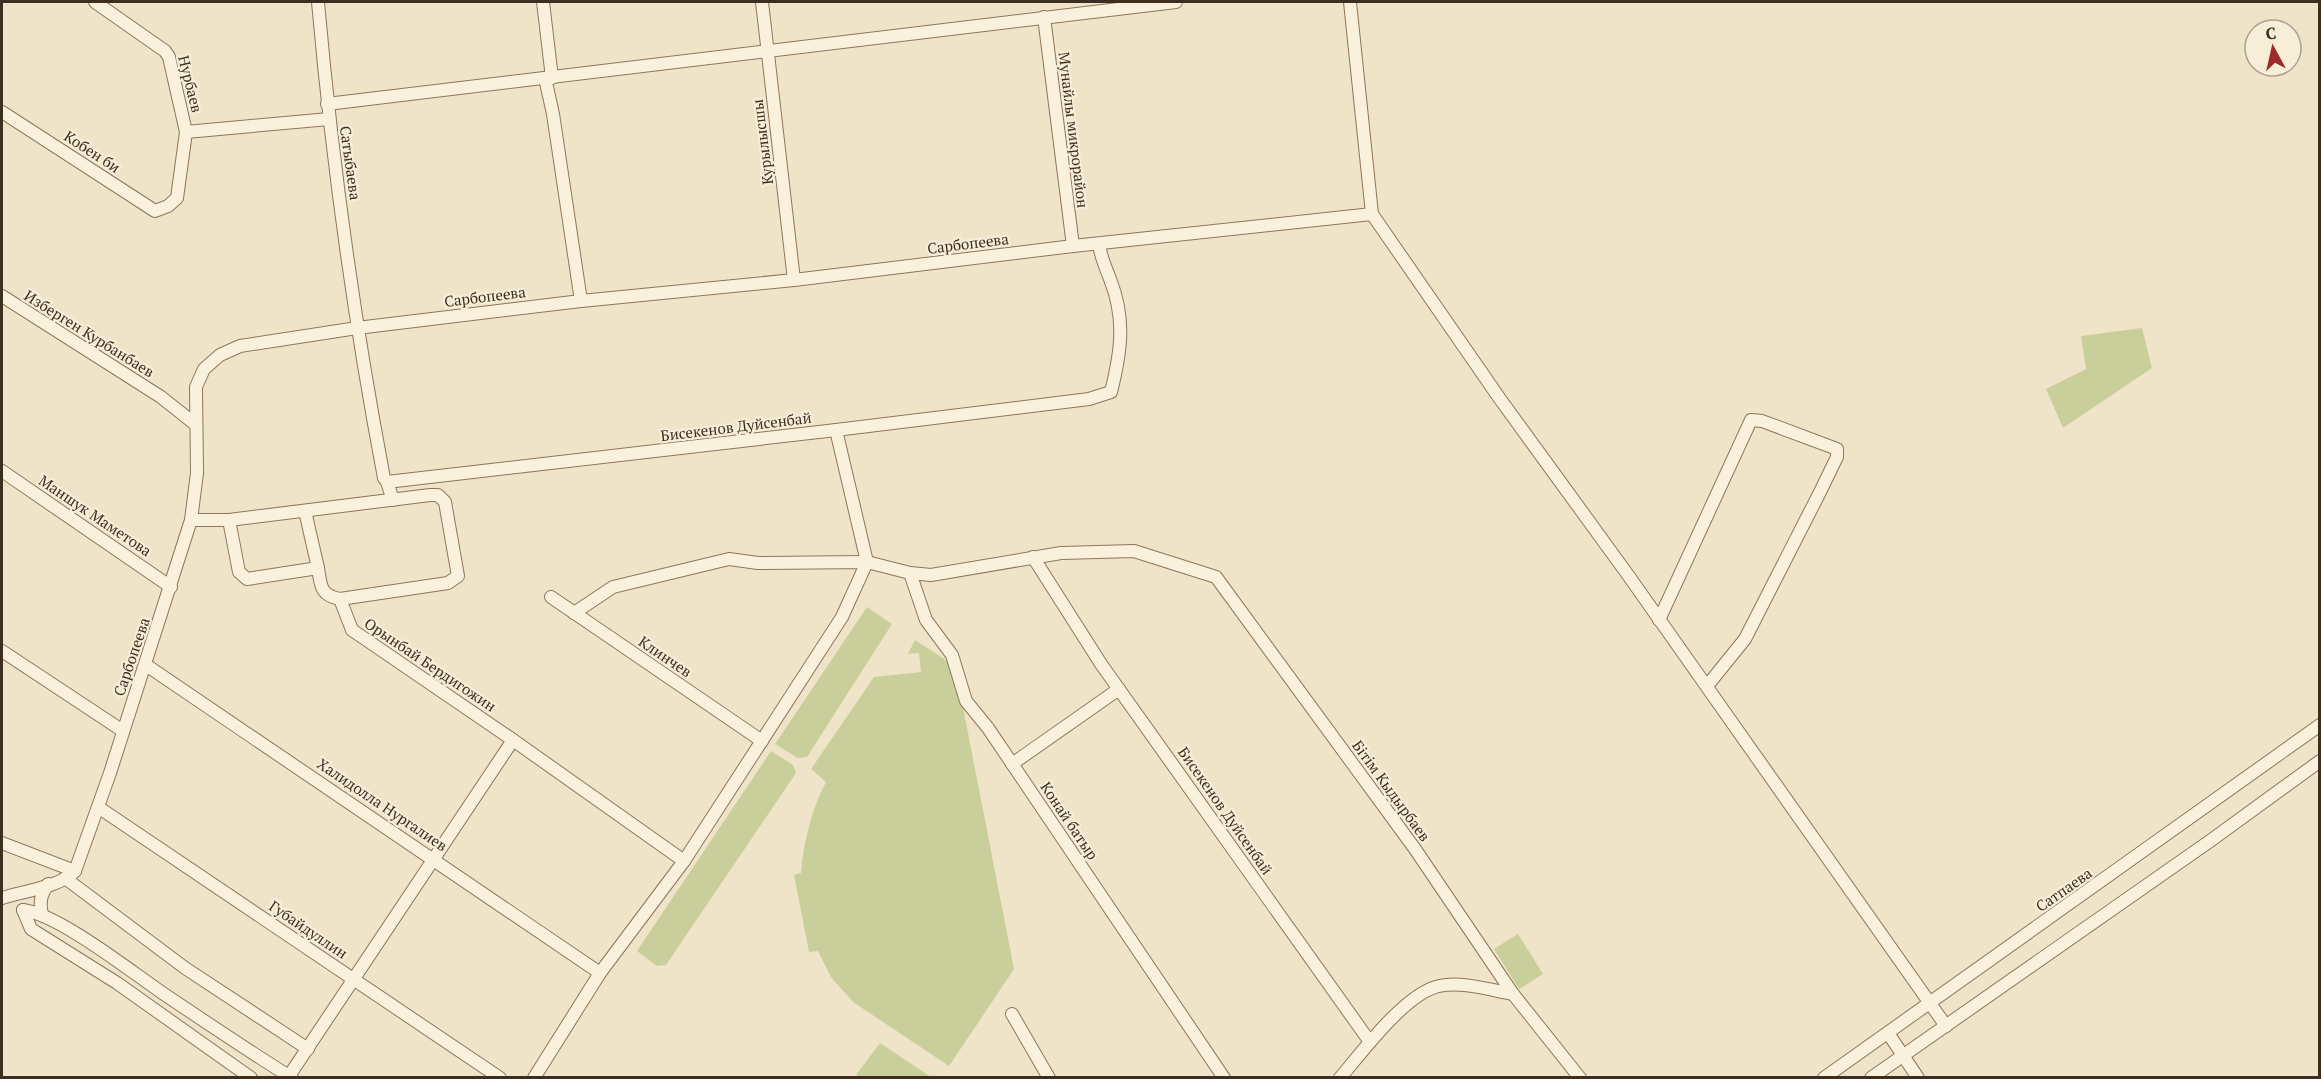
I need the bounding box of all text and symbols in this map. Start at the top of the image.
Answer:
north arrow [2243,18,2303,78]
text: С [2264,22,2278,45]
street label: Мунайлы микрорайон [1054,51,1094,209]
street label: Нурбаев [174,53,208,114]
street label: Курылысшы [747,98,777,186]
street label: Сатыбаева [336,125,366,202]
street label: Кобен би [61,126,125,177]
street label: Сарбопеева [926,228,1010,258]
street label: Сарбопеева [443,281,527,311]
street label: Изберген Курбанбаев [21,285,159,381]
street label: Бисекенов Дуйсенбай [659,407,812,445]
street label: Маншук Маметова [35,470,156,561]
street label: Орынбай Бердигожин [361,613,500,716]
street label: Сарбопеева [108,614,154,699]
street label: Клинчев [635,631,696,681]
street label: Бiтiм Кыдырбаев [1348,736,1435,845]
street label: Бисекенов Дуйсенбай [1174,742,1278,878]
street label: Халидолла Нургалиев [314,753,452,855]
street label: Конай батыр [1036,778,1103,863]
street label: Сатпаева [2031,862,2096,916]
street label: Губайдуллин [265,896,352,963]

